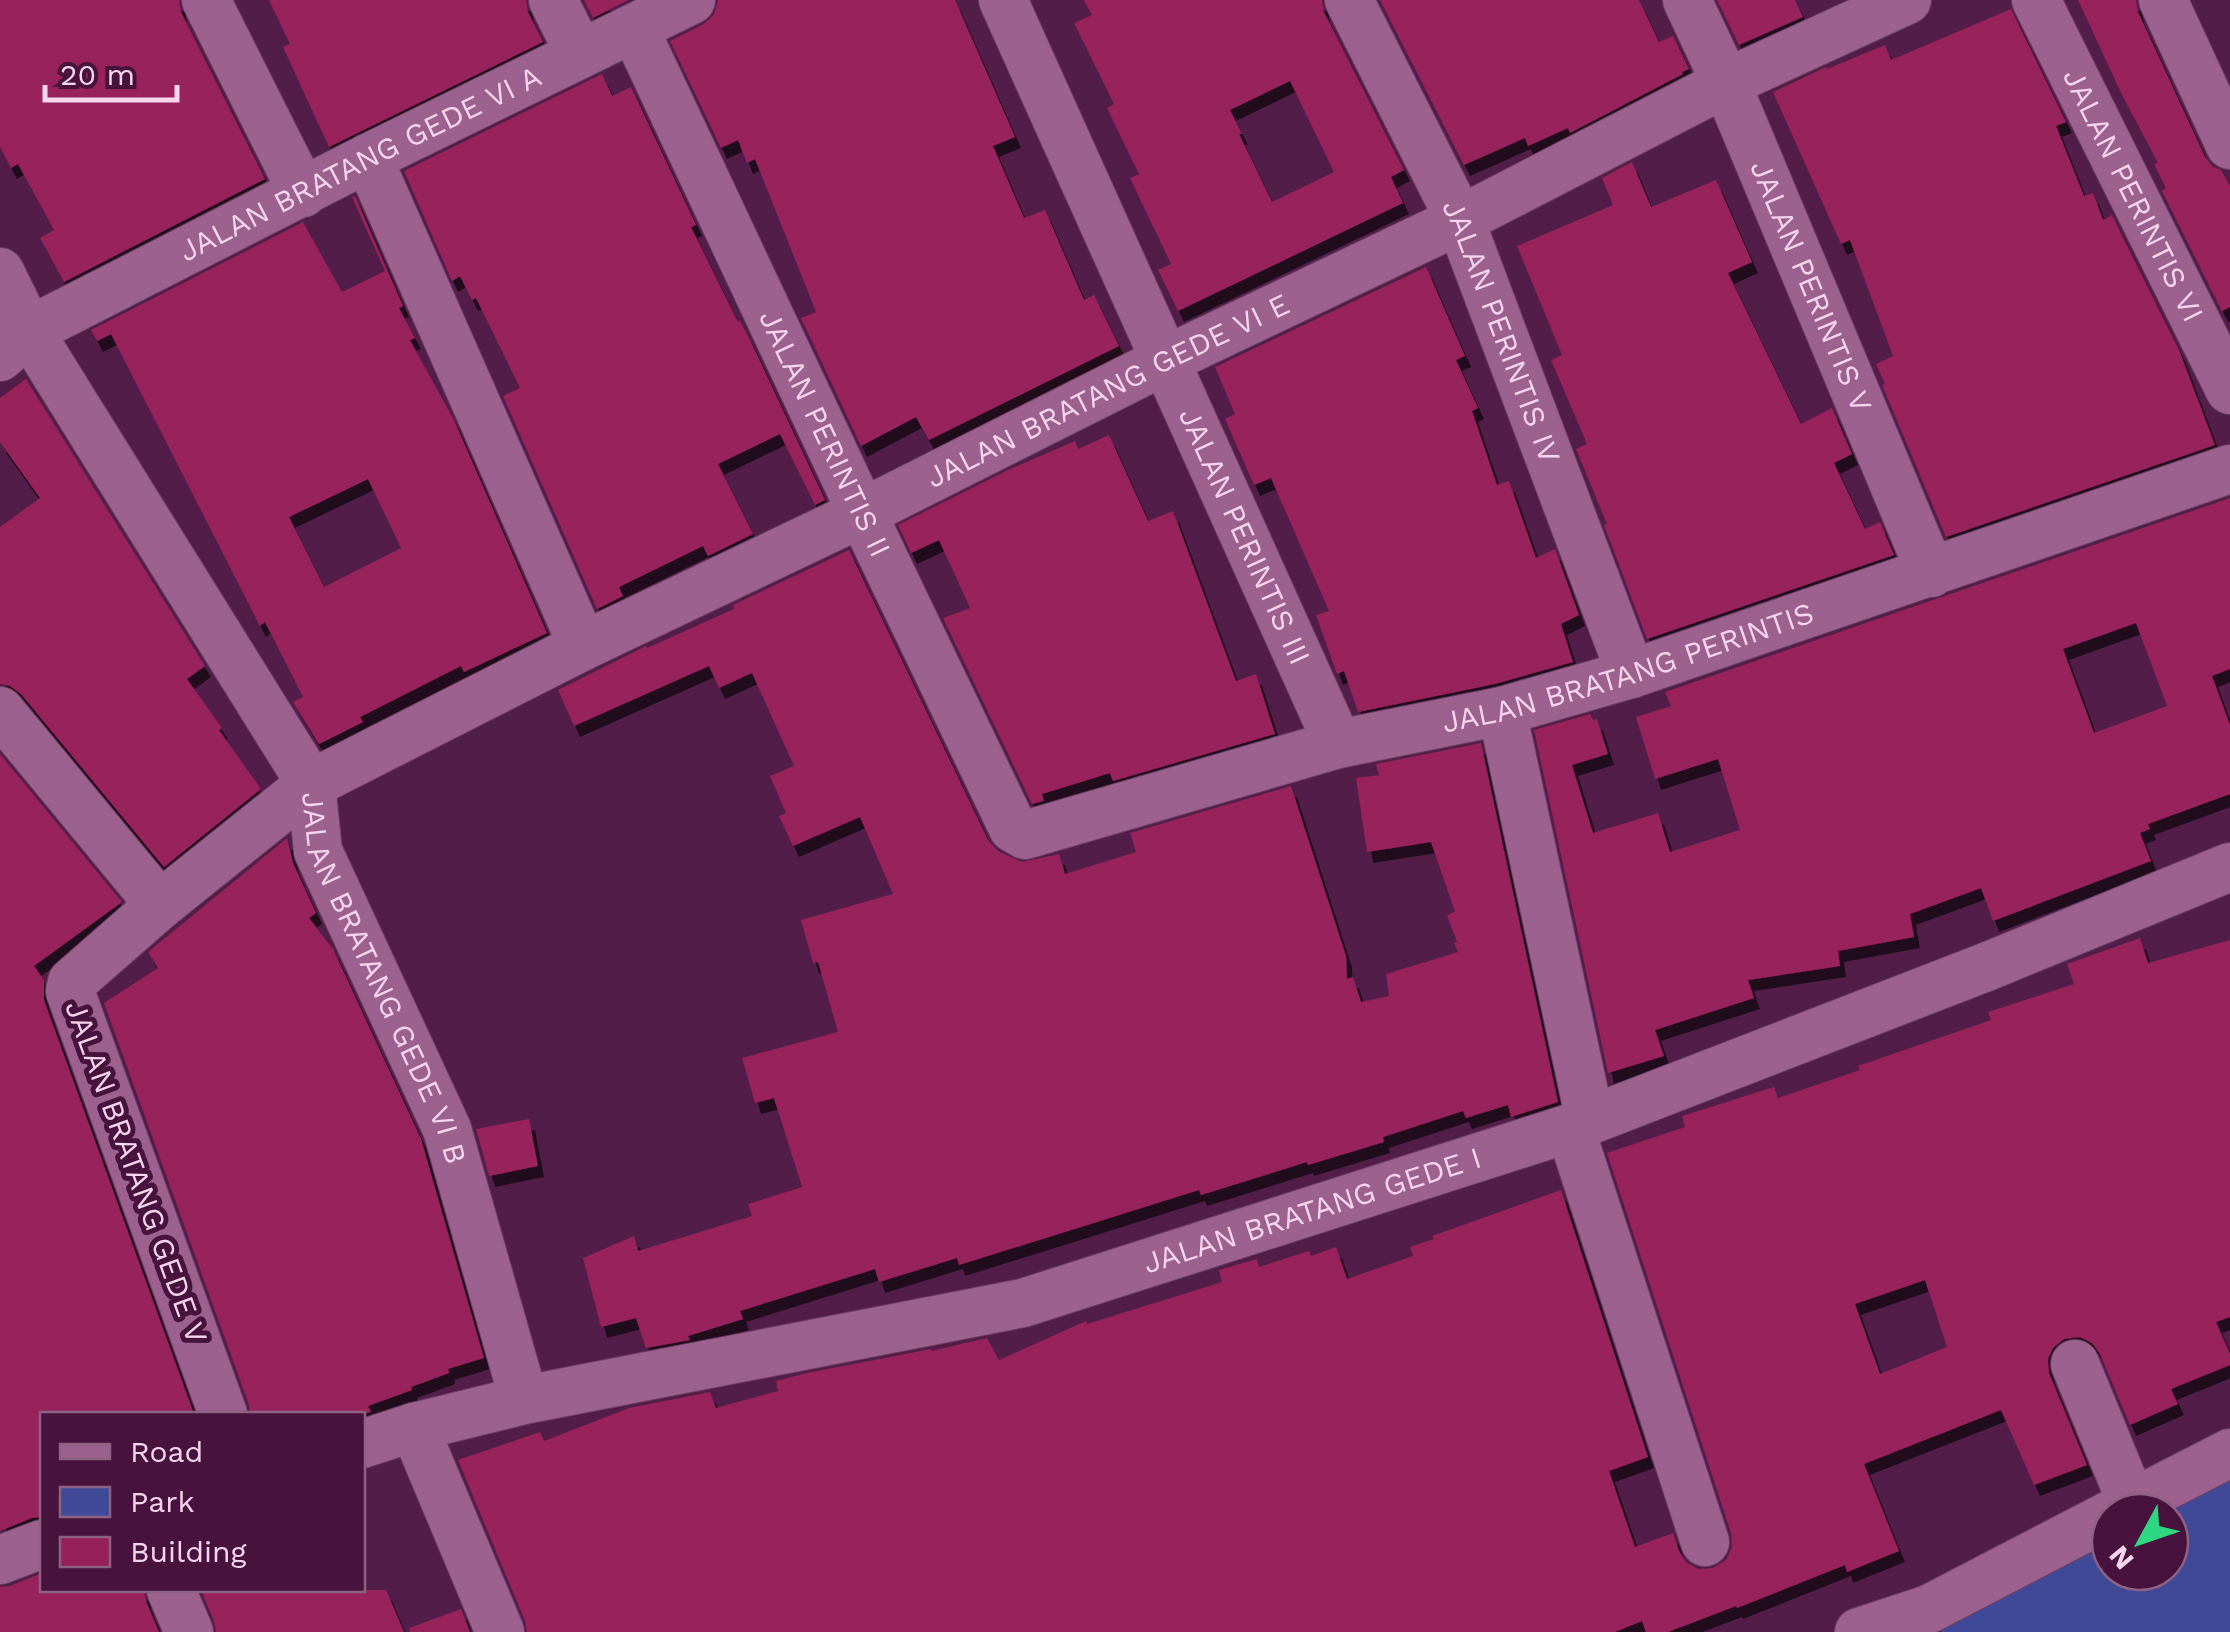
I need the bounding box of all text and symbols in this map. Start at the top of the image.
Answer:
scale bar [45,40,178,102]
text: 20 m [60,57,135,92]
street label: JALAN BRATANG GEDE VI A [173,58,547,268]
street label: JALAN PERINTIS VI [2056,63,2211,327]
street label: JALAN PERINTIS V [1743,155,1880,417]
street label: JALAN PERINTIS IV [1435,193,1568,468]
street label: JALAN BRATANG GEDE VI E [920,286,1295,495]
street label: JALAN PERINTIS II [752,304,898,562]
street label: JALAN PERINTIS III [1172,402,1318,670]
street label: JALAN BRATANG PERINTIS [1439,595,1818,740]
street label: JALAN BRATANG GEDE VI B [295,790,474,1168]
street label: JALAN BRATANG GEDE V [58,996,215,1348]
street label: JALAN BRATANG GEDE I [1139,1140,1485,1280]
legend [40,1412,365,1592]
text: Road [130,1434,203,1469]
text: Park [130,1484,195,1519]
north arrow [2090,1492,2190,1592]
text: Building [130,1534,247,1569]
text: N [2102,1539,2141,1576]

